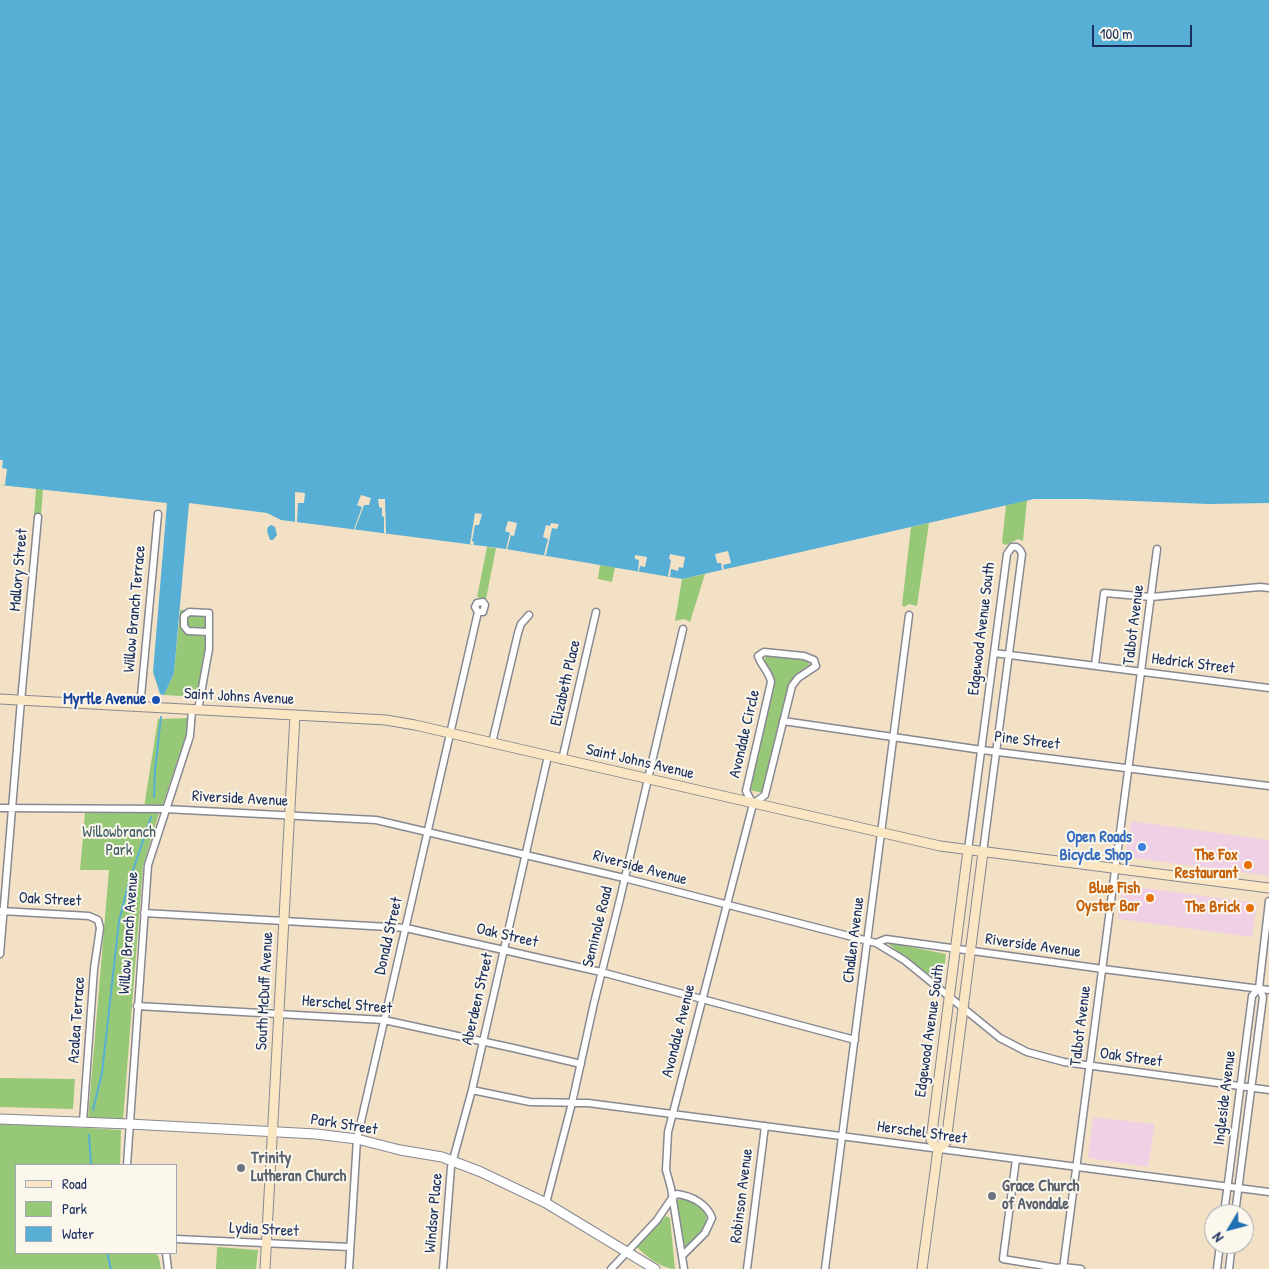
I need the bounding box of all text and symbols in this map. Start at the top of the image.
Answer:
scale bar [1094,15,1194,47]
text: 100 m [1100,23,1133,44]
street label: Mallory Street [6,528,32,612]
street label: Willow Branch Terrace [120,545,150,673]
street label: Edgewood Avenue South [964,561,1000,697]
street label: Talbot Avenue [1120,584,1148,666]
street label: Elizabeth Place [547,638,585,728]
street label: Hedrick Street [1150,649,1236,679]
street label: Saint Johns Avenue [183,685,295,709]
street label: Avondale Circle [726,688,764,780]
place label: Myrtle Avenue [63,690,146,710]
marker: Myrtle Avenue [150,694,162,706]
street label: Pine Street [993,727,1061,755]
street label: Saint Johns Avenue [584,740,696,784]
street label: Riverside Avenue [191,787,289,811]
park label: Willowbranch Park [82,823,156,861]
place label: Open Roads Bicycle Shop [1059,828,1132,866]
marker: Open Roads Bicycle Shop [1136,841,1148,853]
street label: Riverside Avenue [591,846,689,890]
place label: The Fox Restaurant [1175,846,1238,884]
marker: The Fox Restaurant [1242,859,1254,871]
street label: Willow Branch Avenue [115,871,143,995]
place label: Blue Fish Oyster Bar [1076,879,1140,917]
street label: Seminole Road [579,885,617,969]
street label: Oak Street [18,889,82,911]
marker: Blue Fish Oyster Bar [1144,892,1156,904]
street label: Donald Street [371,895,407,977]
street label: Challen Avenue [839,896,869,984]
place label: The Brick [1185,898,1240,918]
marker: The Brick [1244,902,1256,914]
street label: Oak Street [474,920,540,952]
street label: Riverside Avenue [984,930,1082,962]
street label: South McDuff Avenue [252,931,278,1051]
street label: Aberdeen Street [458,951,498,1047]
street label: Edgewood Avenue South [911,963,949,1099]
street label: Azalea Terrace [64,976,90,1064]
street label: Avondale Avenue [658,982,700,1080]
street label: Talbot Avenue [1067,985,1095,1067]
street label: Herschel Street [301,991,393,1019]
street label: Oak Street [1099,1044,1163,1072]
street label: Ingleside Avenue [1210,1050,1240,1146]
street label: Park Street [309,1110,379,1140]
street label: Herschel Street [876,1117,968,1149]
street label: Robinson Avenue [727,1148,757,1244]
place label: Trinity Lutheran Church [251,1149,346,1187]
marker: Trinity Lutheran Church [235,1162,247,1174]
legend [15,1164,178,1254]
street label: Windsor Place [421,1172,447,1254]
text: Road [62,1173,87,1194]
place label: Grace Church of Avondale [1002,1177,1079,1215]
marker: Grace Church of Avondale [986,1190,998,1202]
text: Park [62,1198,87,1219]
north arrow [1204,1204,1254,1254]
street label: Lydia Street [229,1219,299,1241]
text: Water [62,1223,94,1244]
text: N [1208,1229,1227,1246]

